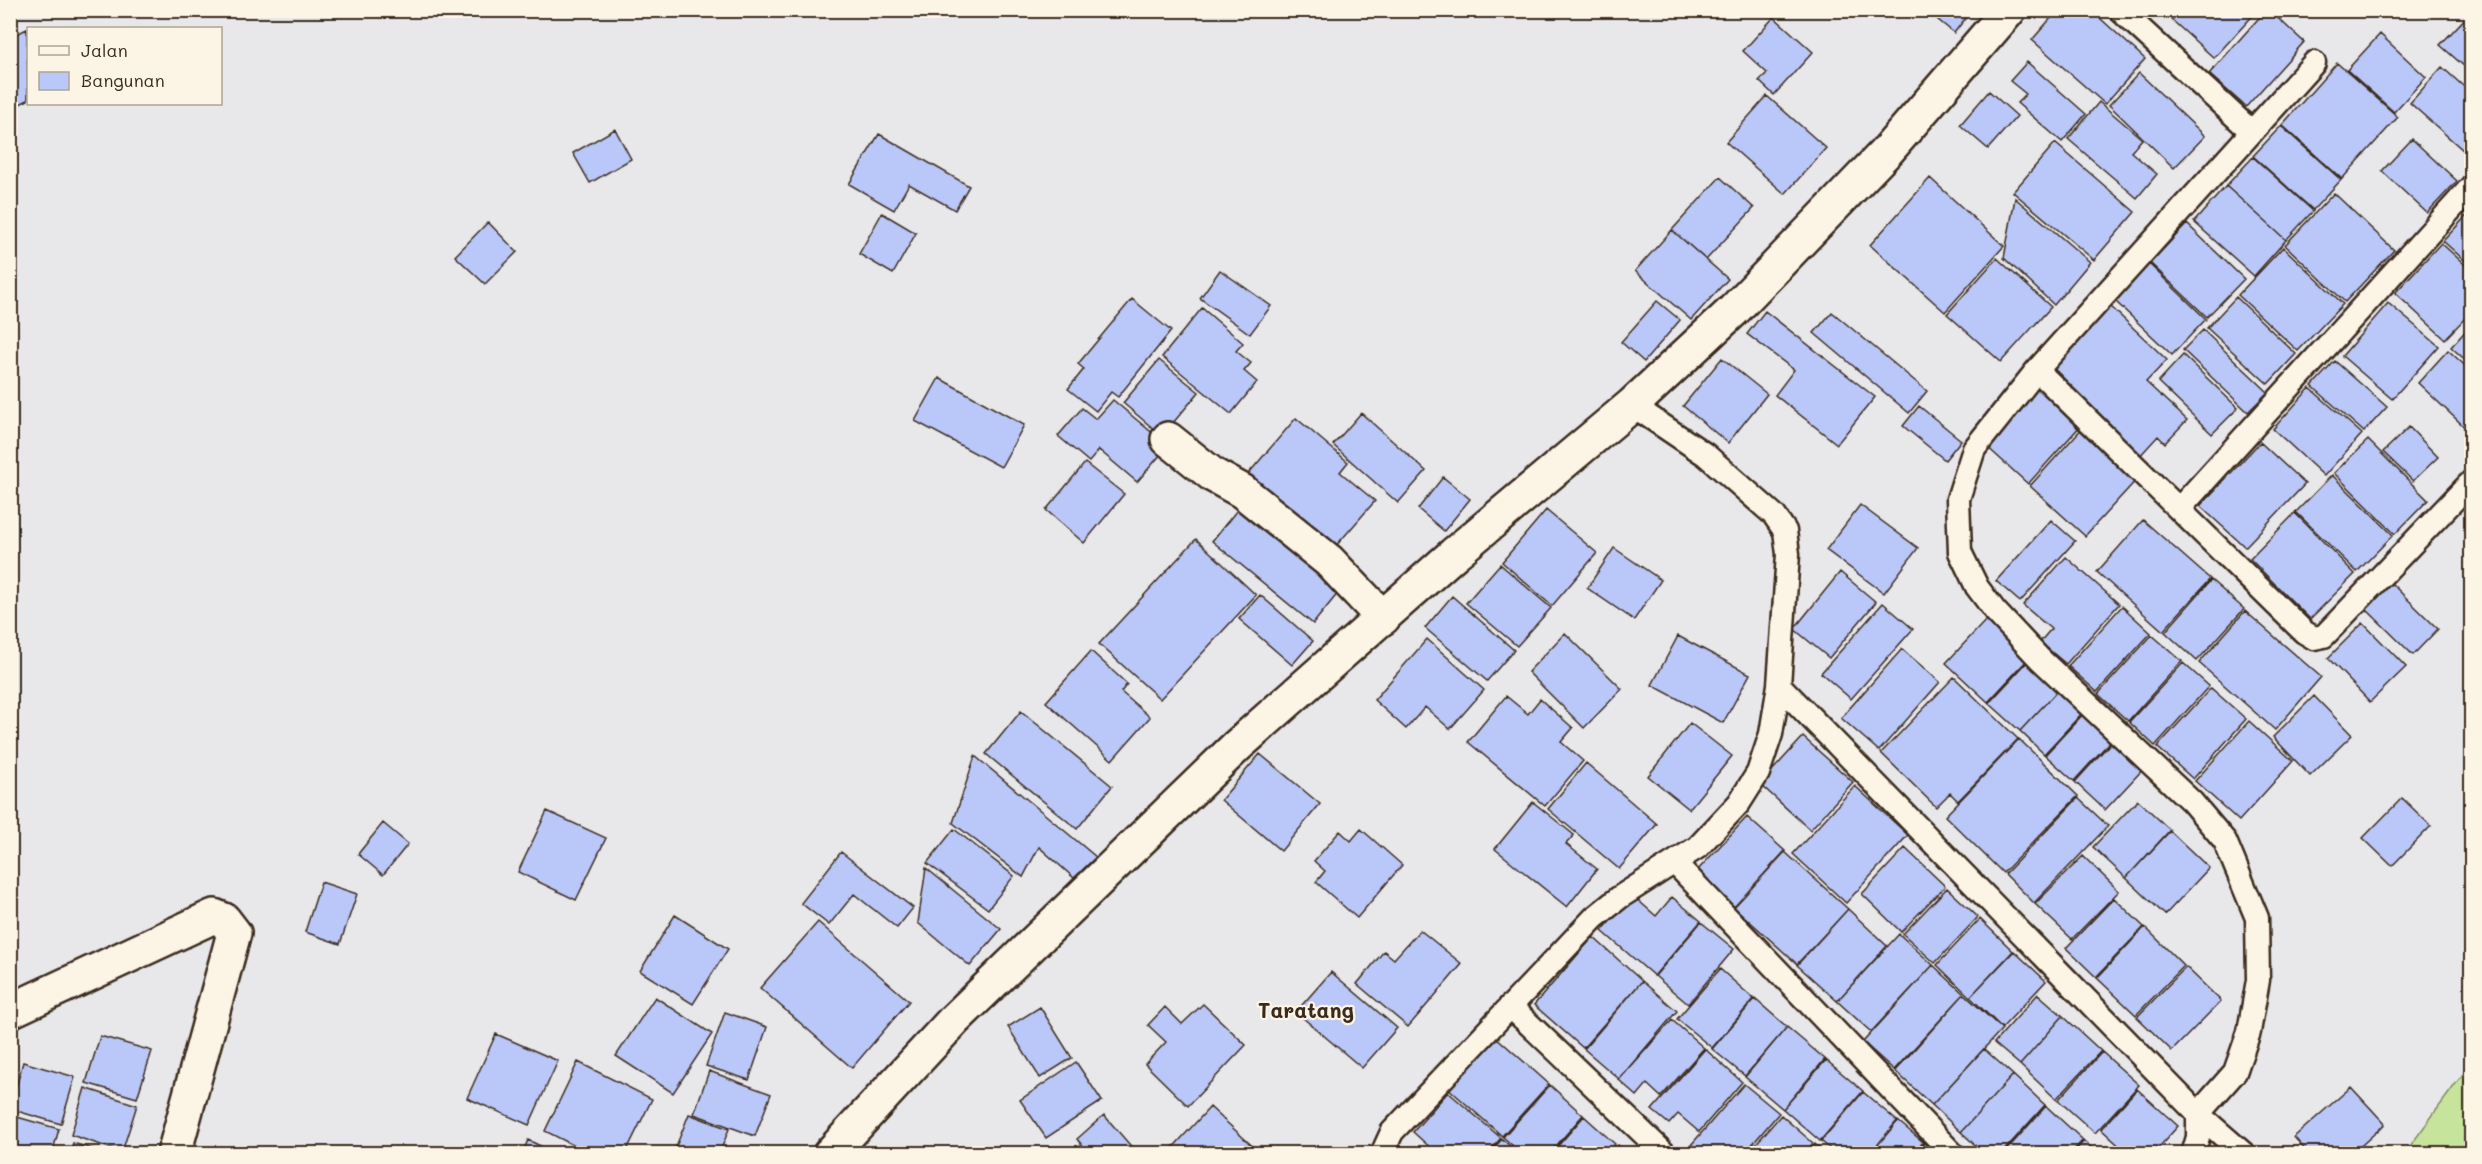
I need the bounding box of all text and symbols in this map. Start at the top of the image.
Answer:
legend [27,27,222,105]
text: Jalan [81,38,128,62]
text: Bangunan [81,68,165,92]
district label: Taratang [1258,996,1354,1023]

